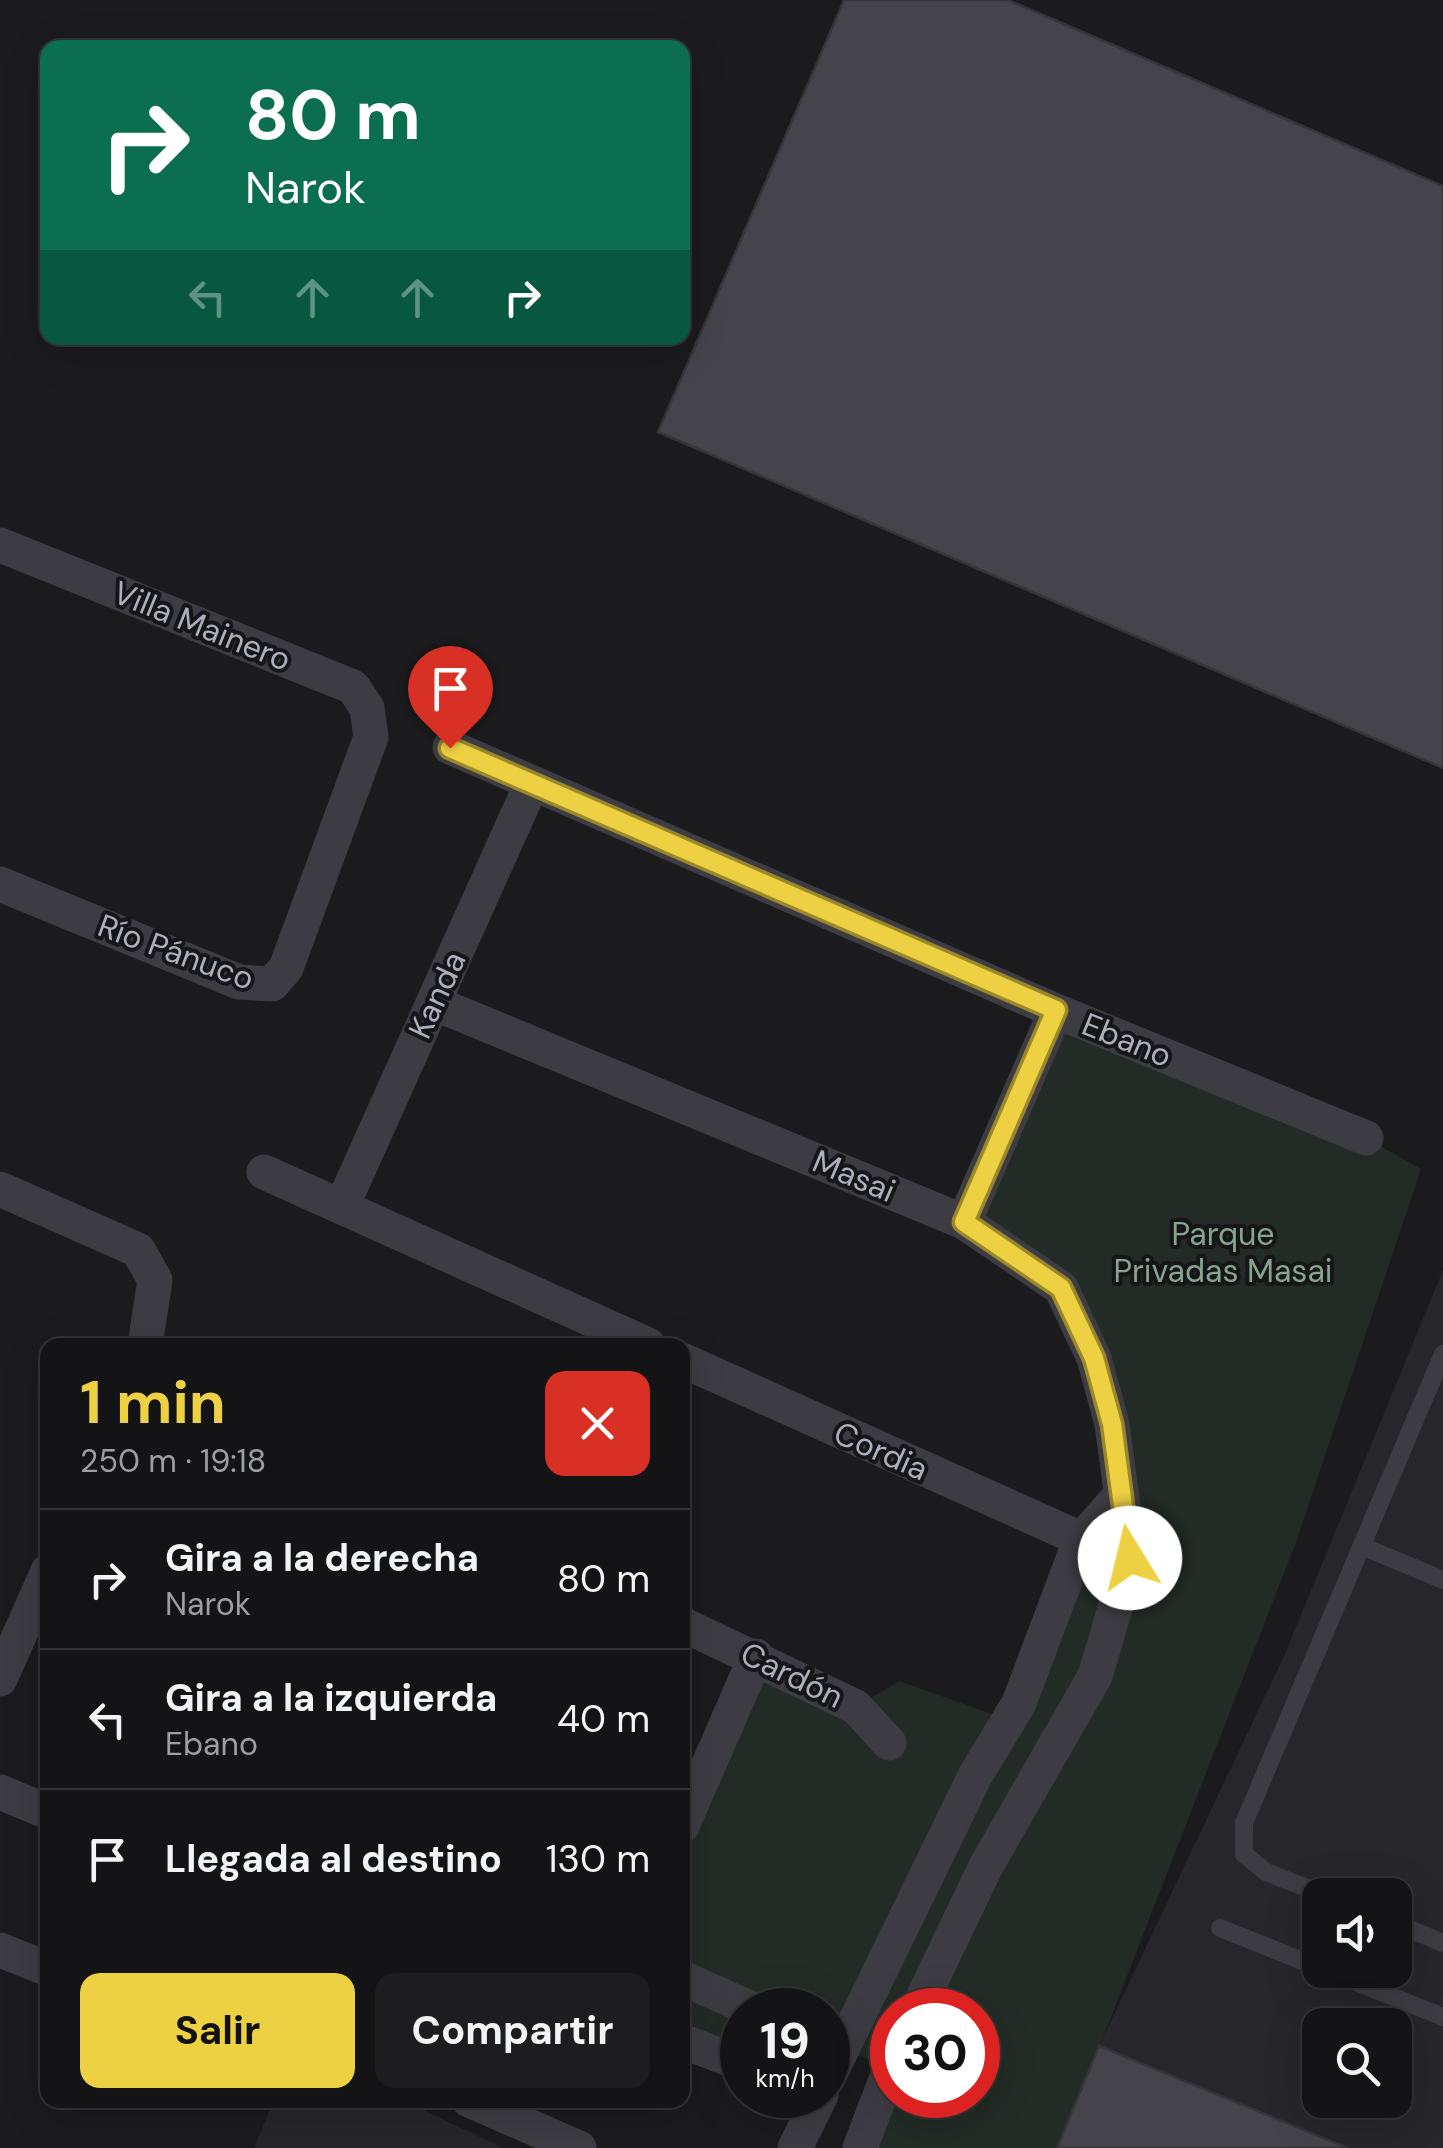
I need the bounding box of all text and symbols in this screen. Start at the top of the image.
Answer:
text: 80 m [245,70,421,161]
icon: right [80,80,210,210]
text: Narok [245,158,366,217]
icon: left [180,270,235,325]
icon: ahead [285,270,340,325]
icon: ahead [390,270,445,325]
icon: right [495,270,550,325]
street label: Villa Mainero [107,571,297,681]
pin [408,646,493,749]
icon: arrive [423,661,478,716]
street label: Río Pánuco [92,904,260,1000]
street label: Kanda [399,945,475,1045]
street label: Ebano [1076,1003,1178,1077]
street label: Masai [806,1140,902,1212]
park label: Parque Privadas Masai [1113,1213,1333,1292]
text: 1 min [80,1363,226,1442]
button: close [545,1371,650,1476]
street label: Cordia [828,1412,934,1490]
text: 250 m · 19:18 [80,1440,266,1482]
position arrow [1078,1506,1182,1610]
text: Gira a la derecha [165,1533,479,1583]
icon: right [80,1552,135,1607]
text: 80 m [557,1554,650,1604]
text: Narok [165,1583,251,1625]
street label: Cardón [734,1632,850,1718]
text: Gira a la izquierda [165,1673,497,1723]
icon: left [80,1692,135,1747]
text: 40 m [557,1694,650,1744]
text: Ebano [165,1723,258,1765]
icon: arrive [80,1832,135,1887]
text: Llegada al destino [165,1834,502,1884]
text: 130 m [546,1834,650,1884]
map controls [1302,1878,1412,2118]
button: sound [1302,1878,1412,1988]
button: Salir [80,1973,355,2088]
button: Compartir [375,1973,650,2088]
speed limit sign: 30 [870,1988,1000,2118]
text: 19 [760,2008,810,2074]
button: search [1302,2008,1412,2118]
text: km/h [755,2062,815,2095]

